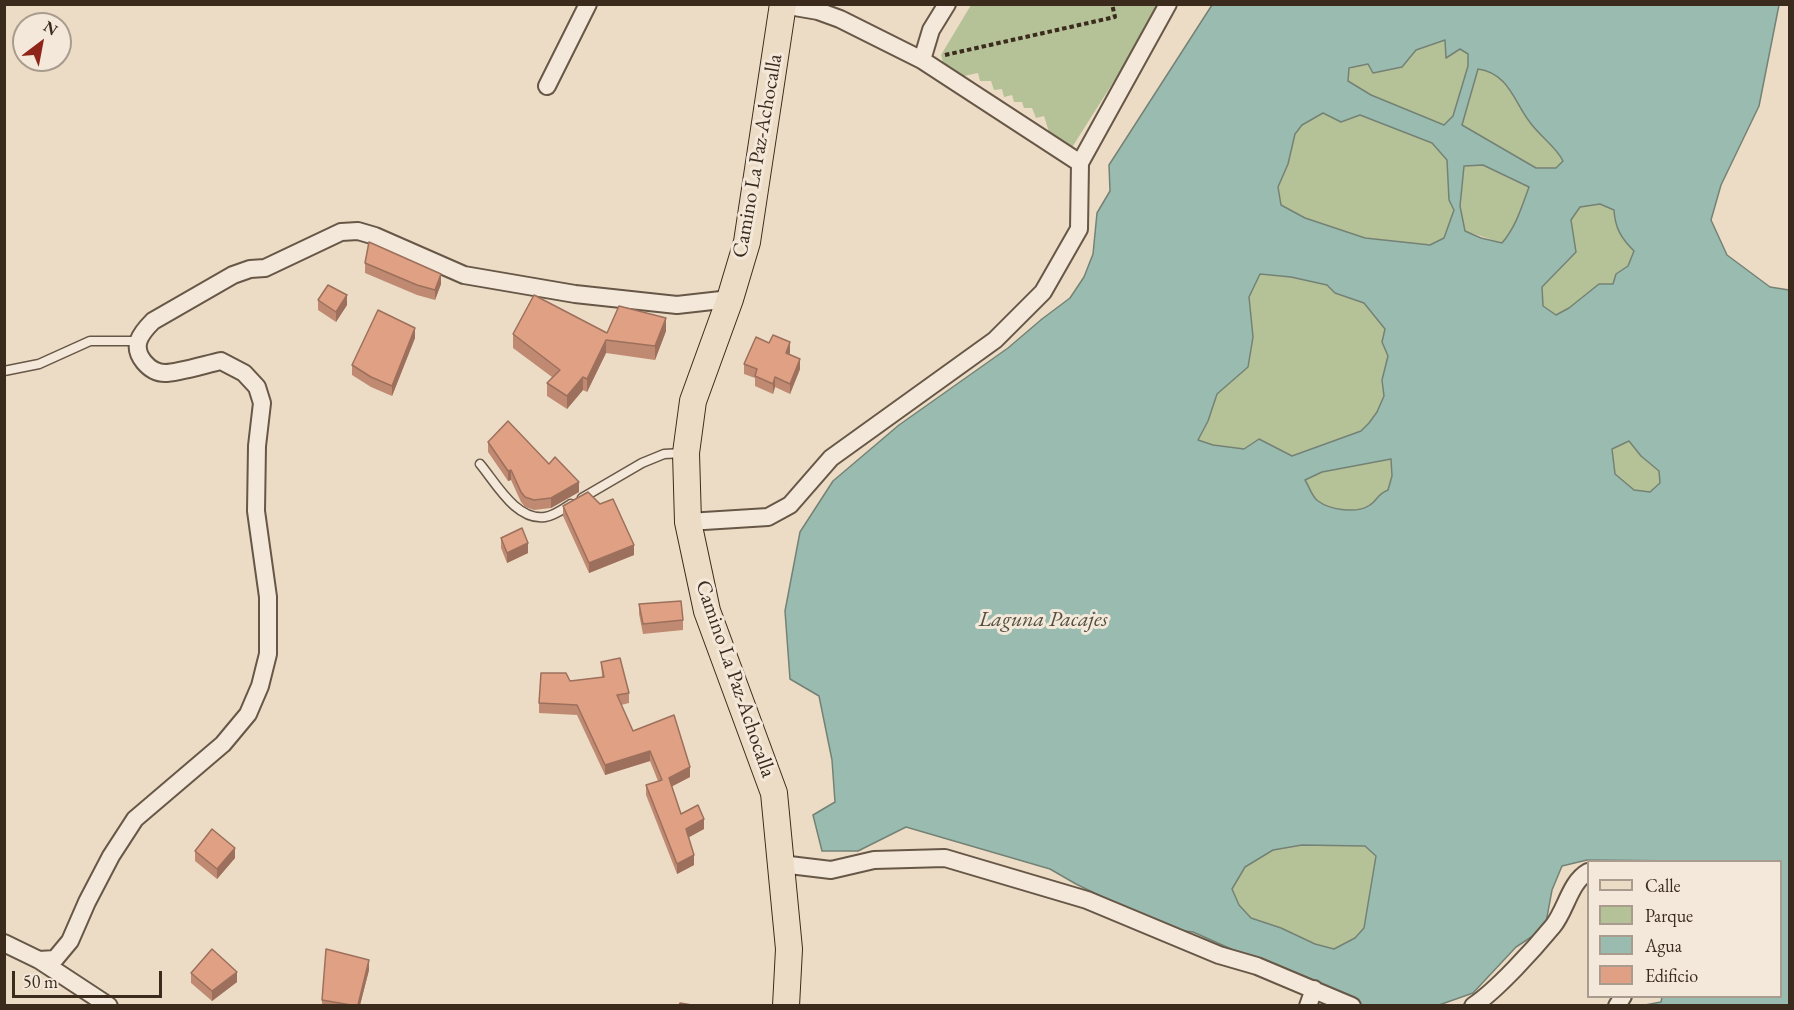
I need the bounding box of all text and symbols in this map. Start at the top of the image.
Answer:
north arrow [12,12,72,72]
text: N [40,16,62,40]
street label: Camino La Paz-Achocalla [728,52,788,260]
street label: Camino La Paz-Achocalla [689,577,781,781]
water label: Laguna Pacajes [978,607,1108,633]
legend [1587,860,1782,998]
text: Calle [1645,874,1681,897]
text: Parque [1645,904,1693,927]
text: Agua [1645,934,1682,957]
scale bar [15,959,165,997]
text: Edificio [1645,964,1698,987]
text: 50 m [23,970,58,993]

